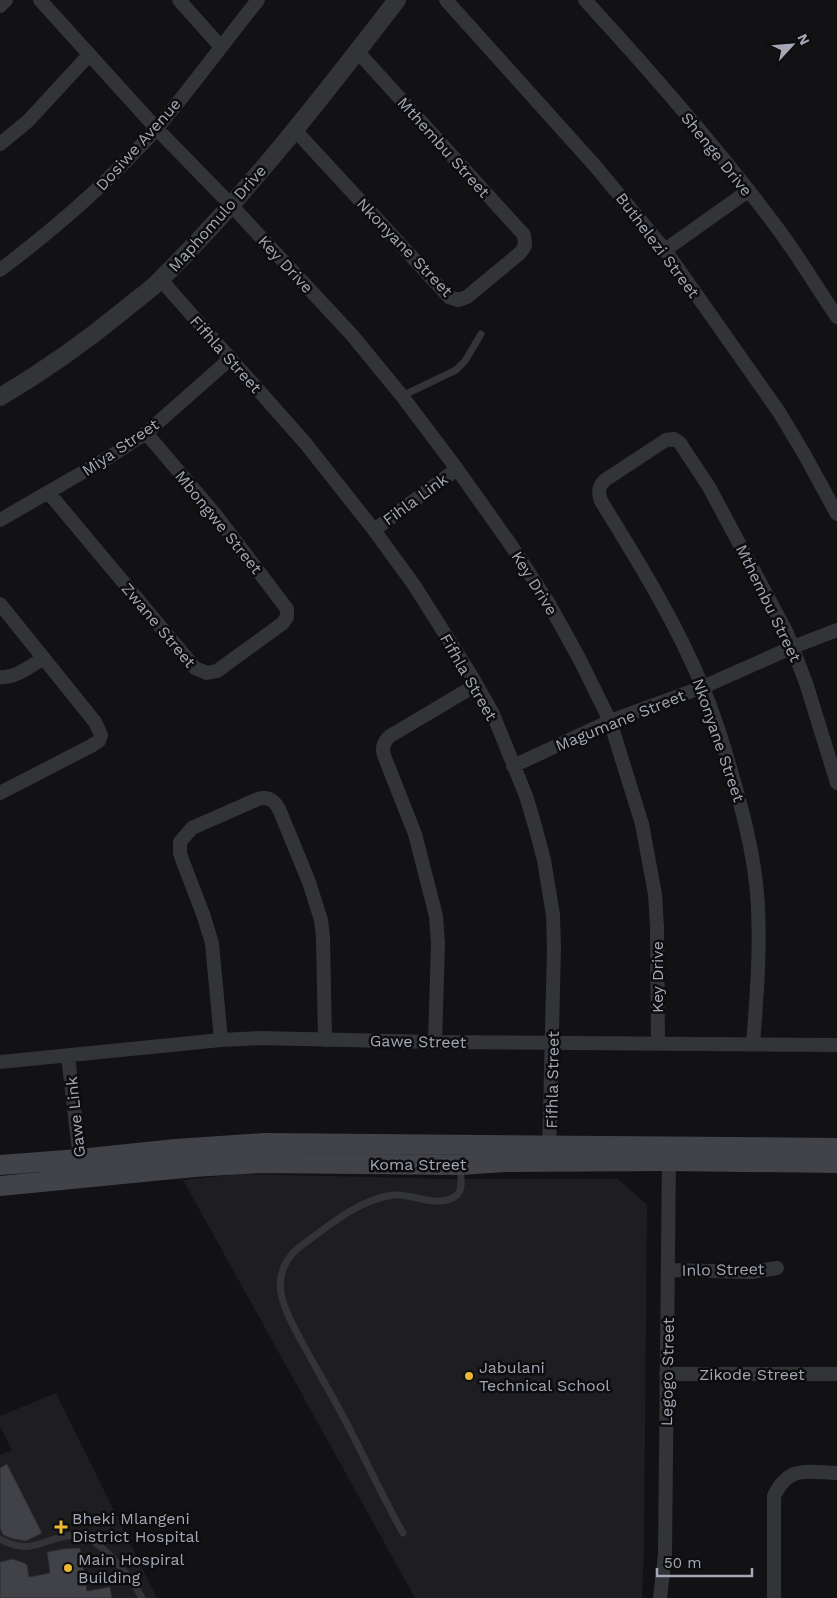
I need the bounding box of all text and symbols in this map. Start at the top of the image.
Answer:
north arrow [767,20,817,70]
text: N [794,31,813,47]
street label: Mthembu Street [394,93,494,202]
street label: Dosiwe Avenue [92,94,185,194]
street label: Shenge Drive [677,109,756,200]
street label: Maphomulo Drive [164,161,270,276]
street label: Buthelezi Street [612,189,703,302]
street label: Nkonyane Street [353,194,457,301]
street label: Key Drive [254,232,317,297]
street label: Fifhla Street [186,312,265,397]
street label: Miya Street [78,415,162,480]
street label: Mbongwe Street [171,467,266,578]
street label: Fihla Link [379,469,452,529]
street label: Mthembu Street [732,541,805,665]
street label: Key Drive [508,548,562,619]
street label: Zwane Street [118,579,200,672]
street label: Fifhla Street [436,630,501,724]
street label: Nkonyane Street [688,676,749,805]
street label: Magumane Street [553,686,688,755]
street label: Key Drive [648,941,667,1013]
street label: Gawe Street [370,1031,467,1052]
street label: Fifhla Street [542,1031,563,1129]
street label: Gawe Link [62,1076,89,1158]
street label: Koma Street [370,1155,467,1174]
street label: Inlo Street [682,1259,765,1280]
street label: Legogo Street [657,1317,678,1426]
place label: Jabulani Technical School [479,1358,610,1395]
street label: Zikode Street [699,1365,805,1384]
marker: Jabulani Technical School [463,1370,475,1382]
place label: Bheki Mlangeni District Hospital [72,1509,199,1546]
marker: Bheki Mlangeni District Hospital [54,1520,68,1534]
scale bar [657,1546,752,1578]
place label: Main Hospiral Building [78,1550,185,1587]
text: 50 m [664,1554,701,1572]
marker: Main Hospiral Building [62,1562,74,1574]

